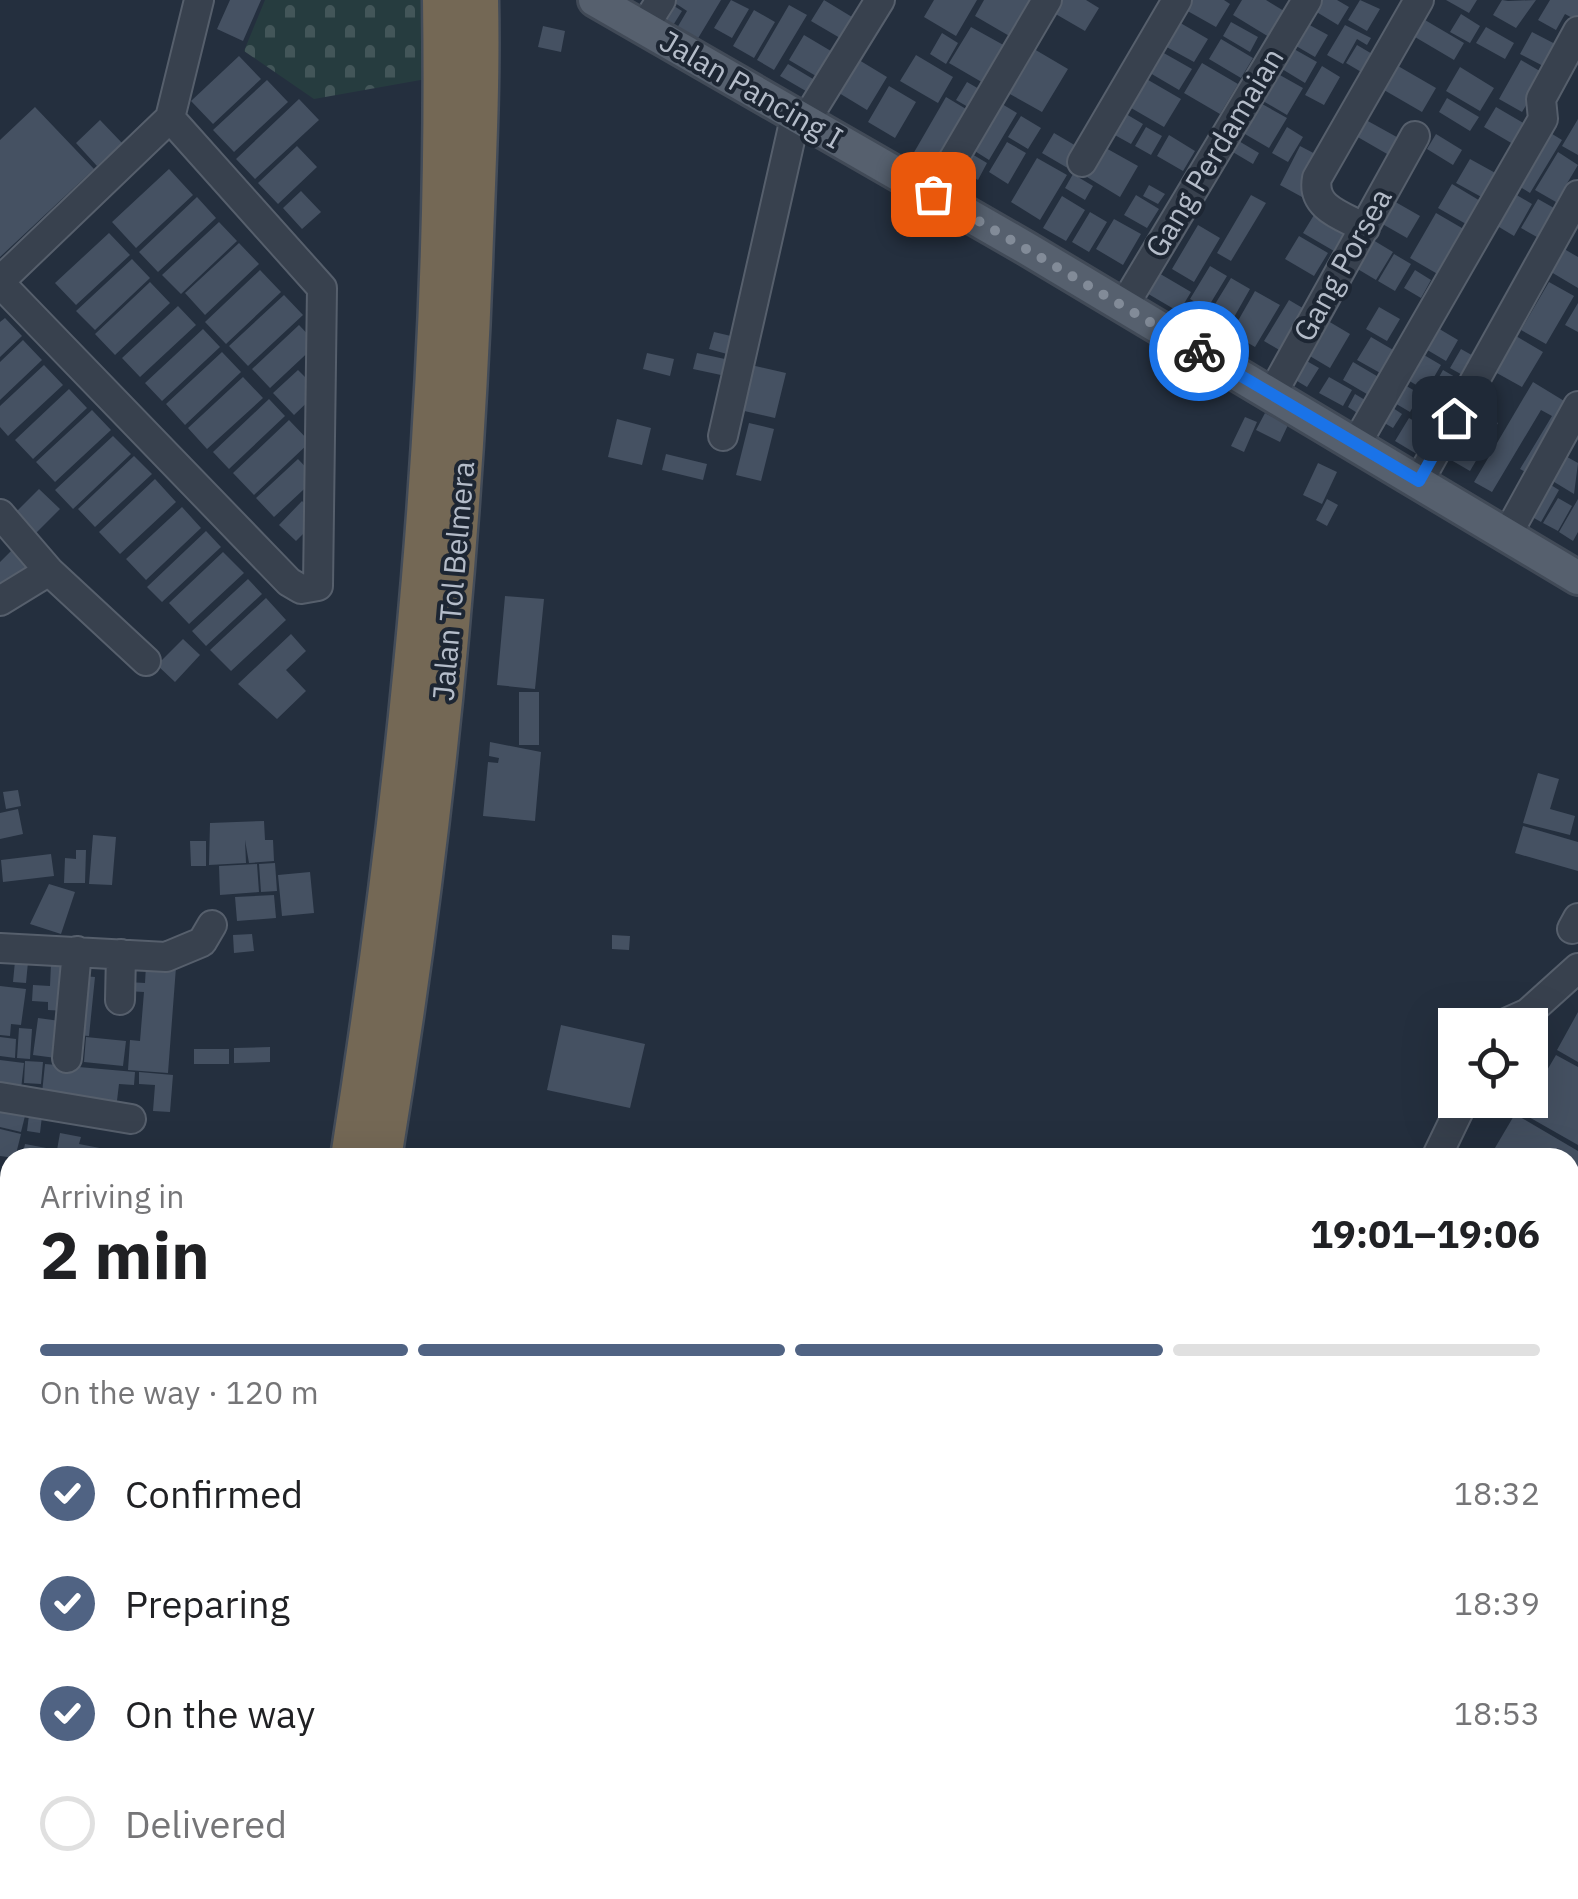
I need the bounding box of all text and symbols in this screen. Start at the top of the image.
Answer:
street label: Jalan Pancing I [653,21,850,157]
street label: Gang Perdamaian [1136,40,1292,264]
pin [891,152,976,237]
icon: bag [906,167,961,222]
street label: Gang Porsea [1284,181,1400,348]
courier [1149,301,1249,401]
icon: bike [1172,324,1227,379]
pin [1412,376,1497,461]
icon: home [1427,391,1482,446]
street label: Jalan Tol Belmera [423,459,482,702]
map controls [1438,1008,1548,1118]
button: locate [1438,1008,1548,1118]
text: Arriving in [40,1175,185,1217]
text: 19:01–19:06 [1310,1209,1540,1258]
text: 2 min [40,1212,210,1297]
text: On the way · 120 m [40,1371,319,1413]
icon: check [40,1466,95,1521]
text: Confirmed [125,1469,303,1518]
text: 18:32 [1454,1472,1540,1514]
icon: check [40,1576,95,1631]
text: Preparing [125,1579,290,1628]
text: 18:39 [1454,1582,1540,1624]
icon: check [40,1686,95,1741]
text: On the way [125,1689,315,1738]
text: 18:53 [1454,1692,1540,1734]
text: Delivered [125,1799,287,1848]

